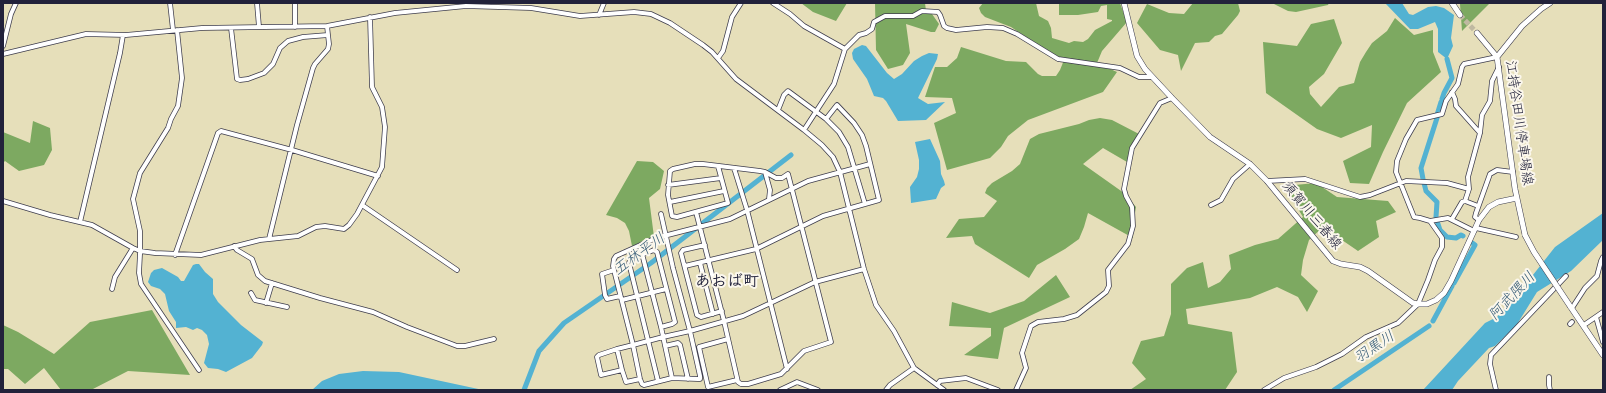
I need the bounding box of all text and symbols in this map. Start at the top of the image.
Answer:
street label: 江持谷田川停車場線 [1501,59,1535,187]
street label: 須賀川三春線 [1278,178,1344,254]
water label: 五林平川 [610,230,670,280]
water label: 阿武隈川 [1486,269,1540,325]
district label: あおば町 [695,273,759,293]
water label: 羽黒川 [1351,328,1399,368]

